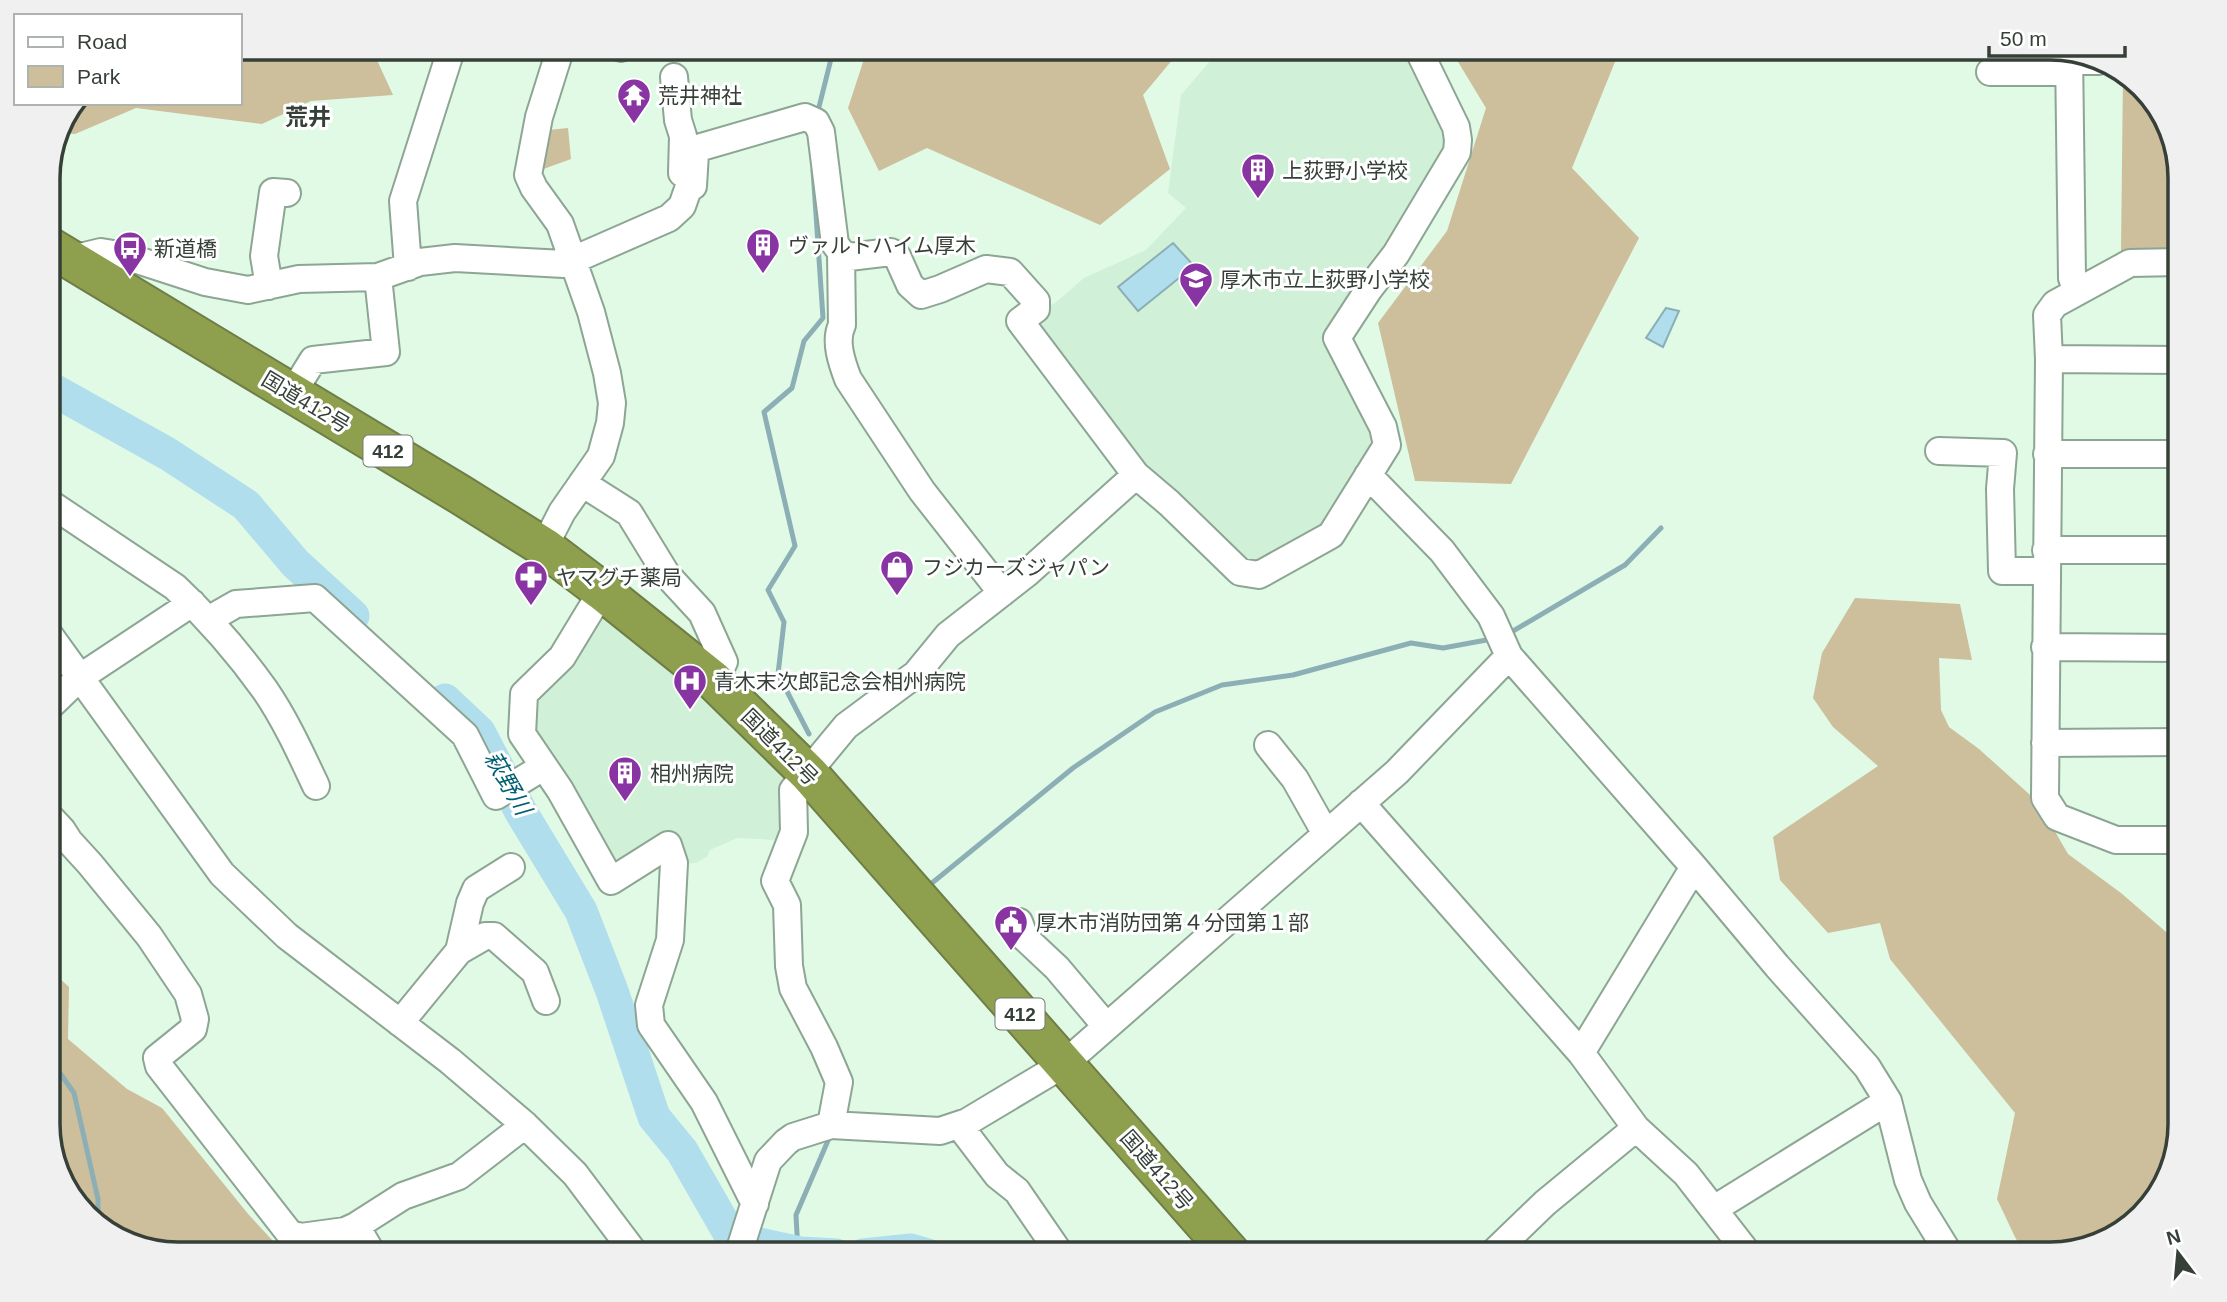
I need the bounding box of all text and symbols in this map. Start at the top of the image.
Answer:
legend [14,14,242,105]
scale bar [1989,14,2126,58]
text: 50 m [2000,27,2047,50]
text: Road [77,30,127,53]
text: Park [77,65,121,88]
temple icon: 荒井神社 [615,76,653,125]
place label: 荒井神社 [658,84,742,107]
district label: 荒井 [285,104,331,130]
building icon: 上荻野小学校 [1239,151,1277,200]
place label: 上荻野小学校 [1282,159,1408,182]
building icon: ヴァルトハイム厚木 [744,226,782,275]
bus stop icon: 新道橋 [111,229,149,278]
place label: ヴァルトハイム厚木 [788,234,976,257]
place label: 新道橋 [154,237,217,260]
school or university icon: 厚木市立上荻野小学校 [1177,260,1215,309]
place label: 厚木市立上荻野小学校 [1220,268,1430,291]
street label: 国道412号 [258,367,354,437]
road number: 412 [364,436,412,466]
shop icon: フジカーズジャパン [878,548,916,597]
place label: フジカーズジャパン [922,556,1110,579]
pharmacy icon: ヤマグチ薬局 [512,558,550,607]
place label: ヤマグチ薬局 [556,566,682,589]
hospital icon: 青木末次郎記念会相州病院 [671,662,709,711]
place label: 青木末次郎記念会相州病院 [714,670,966,693]
street label: 国道412号 [737,704,823,790]
water label: 萩野川 [479,747,538,822]
building icon: 相州病院 [606,754,644,803]
place label: 相州病院 [650,762,734,785]
public building icon: 厚木市消防団第４分団第１部 [992,903,1030,952]
place label: 厚木市消防団第４分団第１部 [1036,911,1309,934]
road number: 412 [996,998,1044,1030]
street label: 国道412号 [1116,1125,1198,1215]
north arrow [2143,1218,2213,1288]
text: N [2164,1225,2183,1249]

